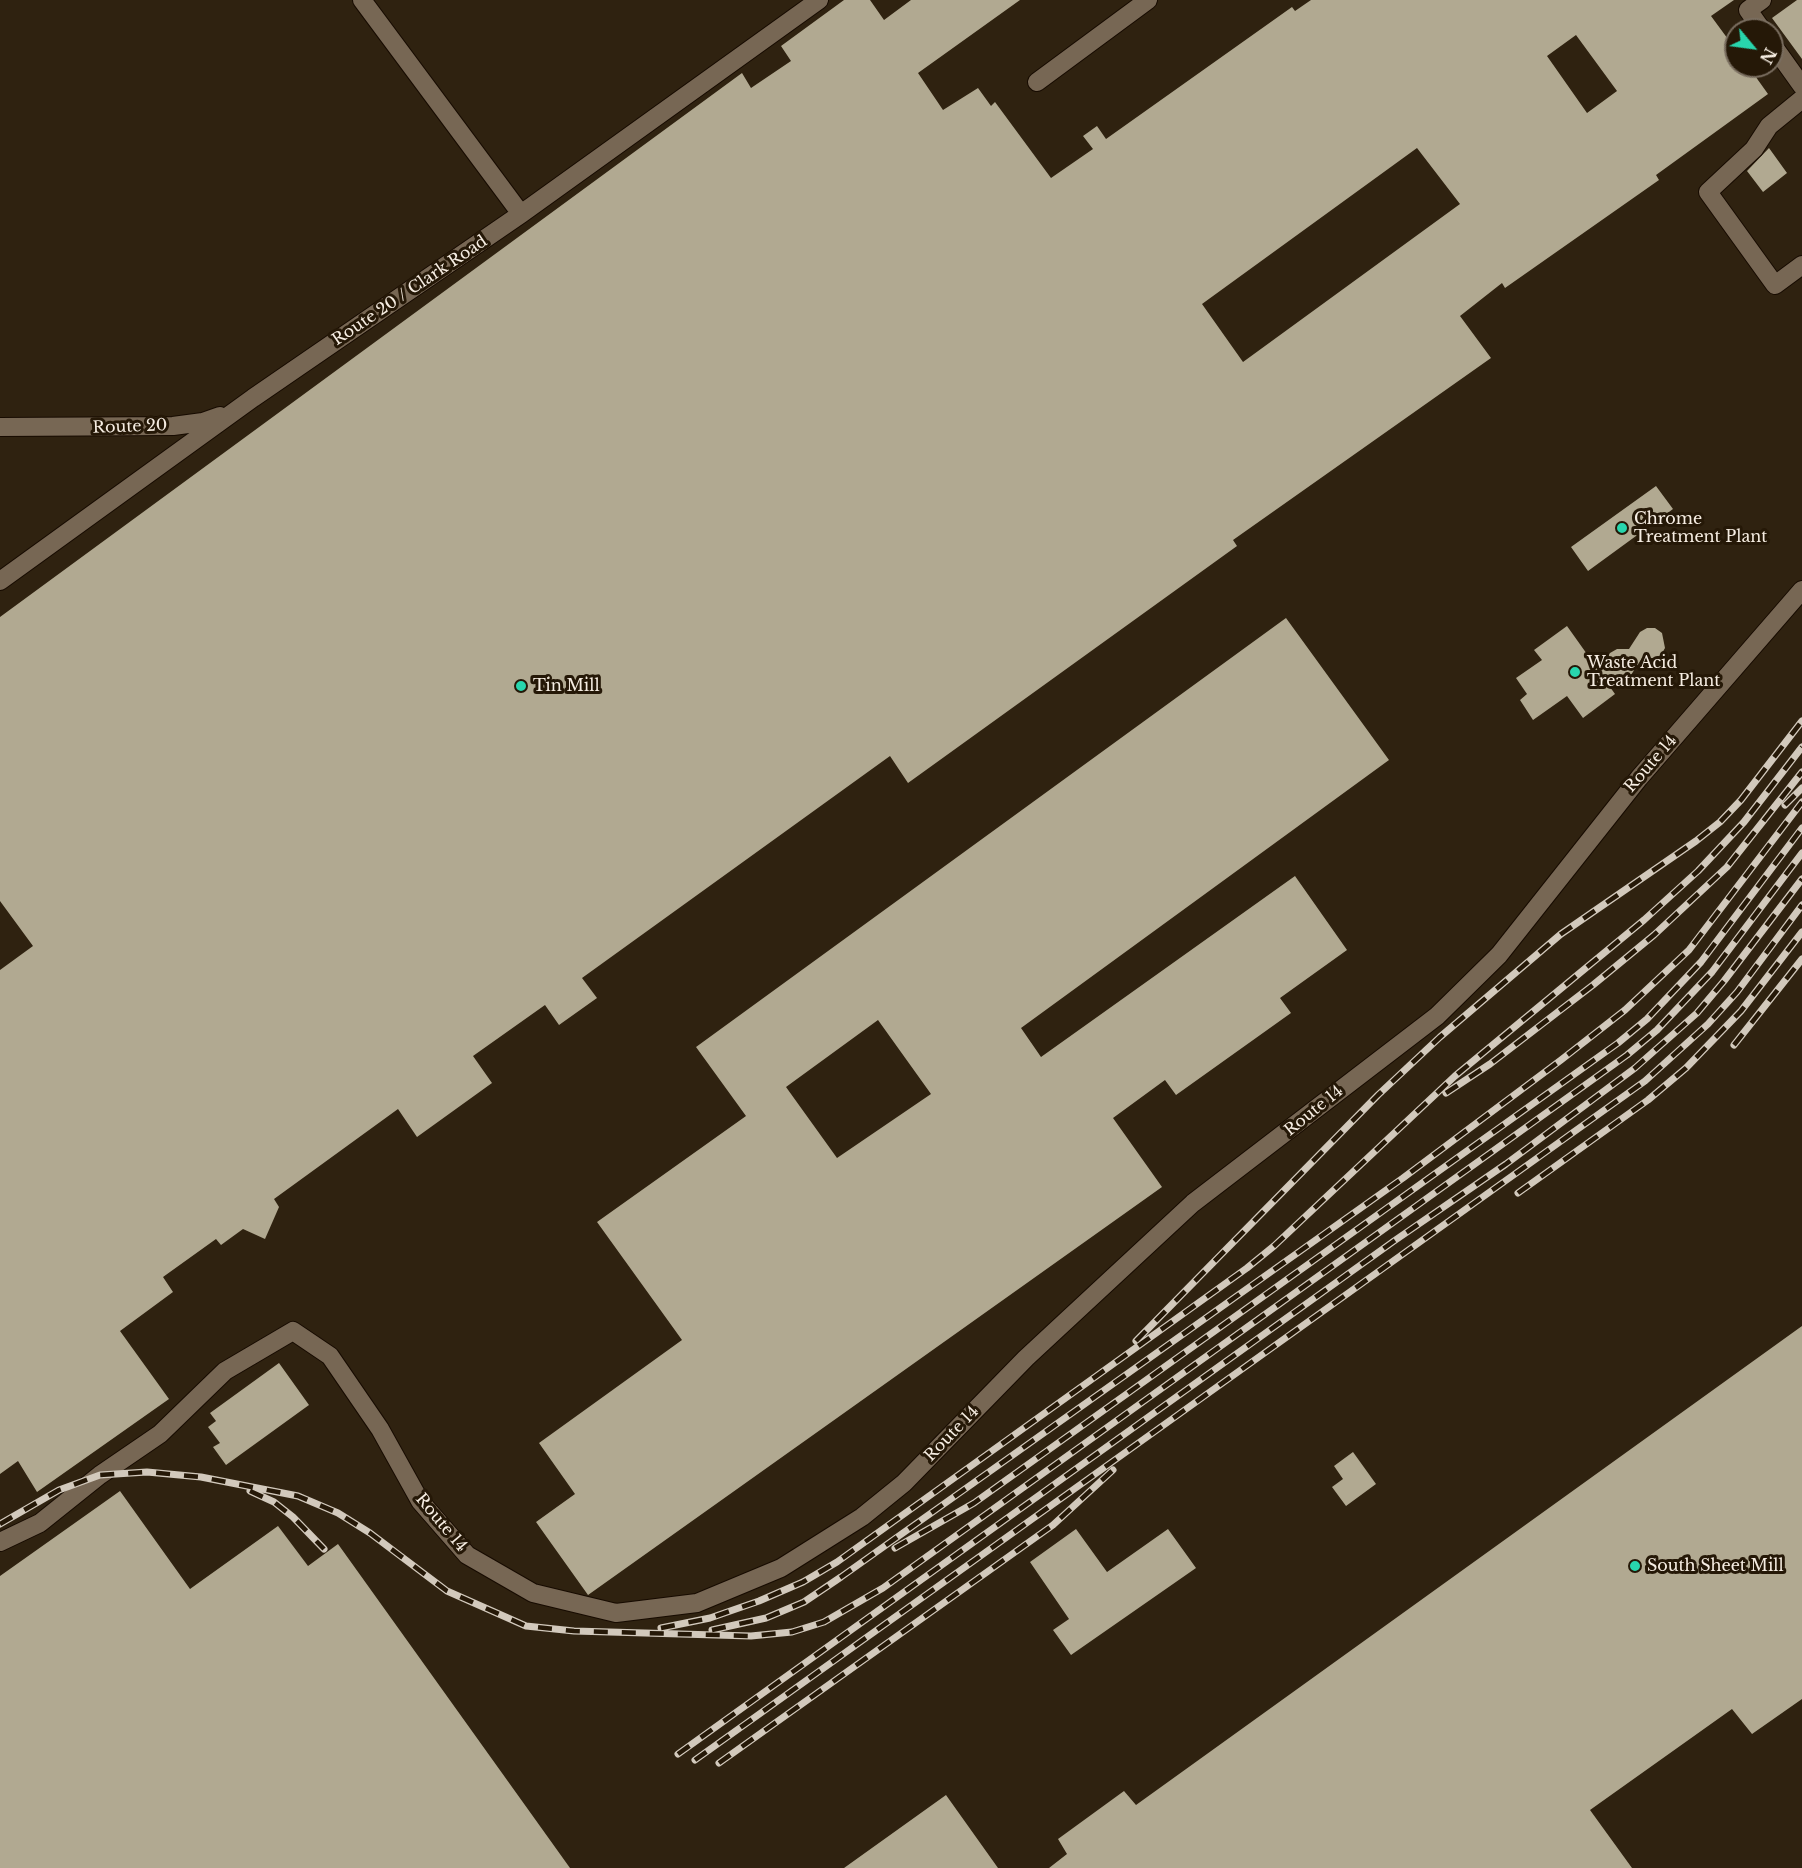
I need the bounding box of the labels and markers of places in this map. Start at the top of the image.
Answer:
place label: Chrome Treatment Plant [1634,509,1767,547]
marker: Chrome Treatment Plant [1615,521,1629,535]
place label: Waste Acid Treatment Plant [1587,653,1720,691]
marker: Waste Acid Treatment Plant [1568,665,1582,679]
place label: Tin Mill [533,676,600,696]
marker: Tin Mill [514,679,528,693]
place label: South Sheet Mill [1647,1556,1784,1576]
marker: South Sheet Mill [1628,1559,1642,1573]

